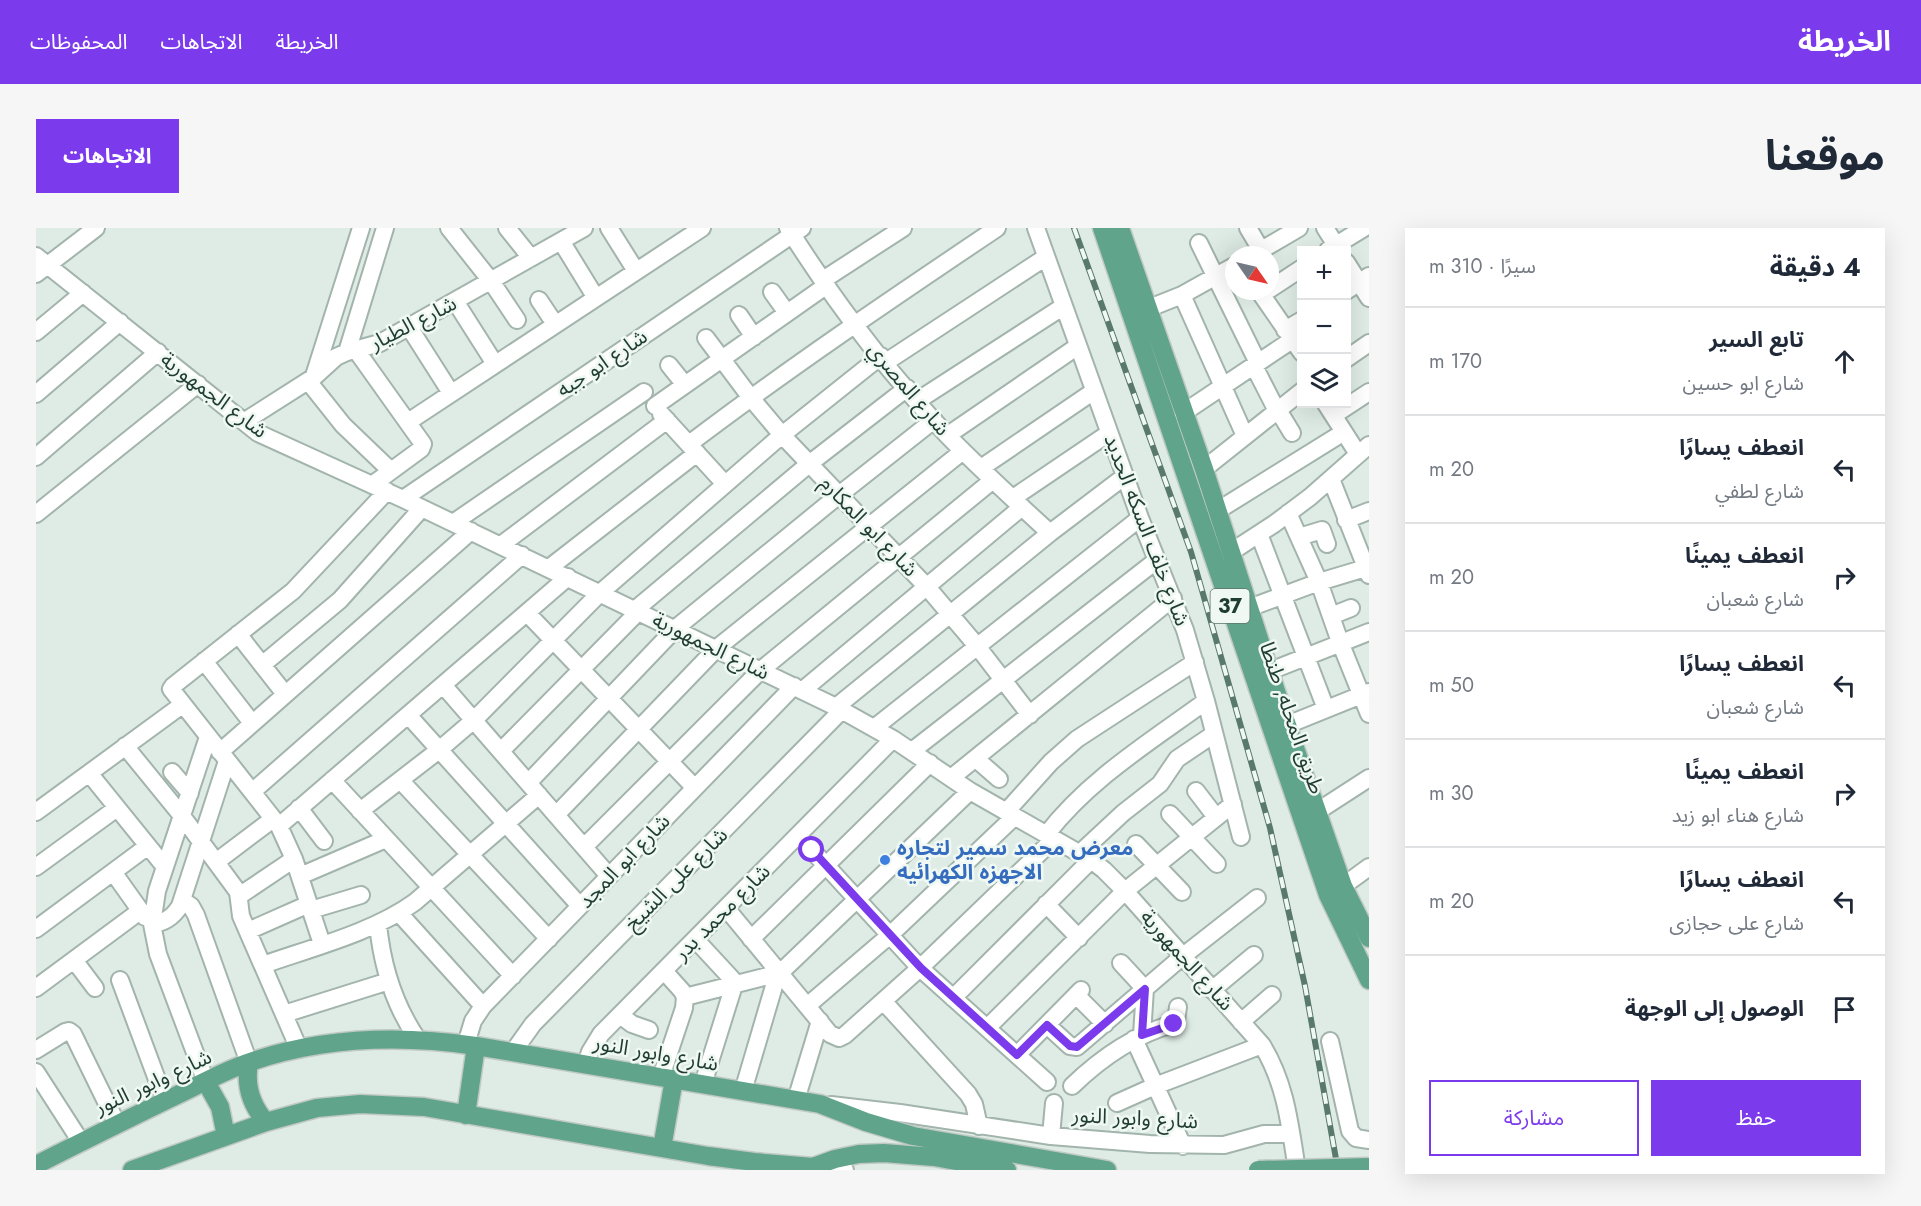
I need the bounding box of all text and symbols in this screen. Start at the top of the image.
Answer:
text: الخريطة [1798,21,1891,62]
text: المحفوظات [30,27,127,57]
text: الاتجاهات [160,27,242,57]
text: الخريطة [275,27,338,57]
button: الاتجاهات [36,119,179,193]
text: موقعنا [1765,125,1885,186]
north arrow [1225,246,1279,300]
map controls [1297,246,1351,408]
button: + [1297,246,1351,300]
text: 4 دقيقة [1770,248,1861,286]
text: سيرًا · 310 m [1429,252,1536,281]
street label: شارع الطيار [363,288,462,358]
button: − [1297,300,1351,354]
street label: شارع ابو جبه [551,322,653,404]
text: تابع السير [1709,323,1804,355]
street label: شارع المصري [860,336,957,443]
street label: شارع الجمهورية [154,345,274,445]
icon: ahead [1828,345,1861,378]
text: 170 m [1429,347,1482,376]
button: layers [1297,354,1351,408]
text: شارع ابو حسين [1683,369,1804,398]
street label: شارع خلف السكه الحديد [1097,430,1197,630]
text: انعطف يسارًا [1679,431,1804,463]
icon: left [1828,453,1861,486]
text: 20 m [1429,455,1474,484]
street label: شارع ابو المكارم [812,469,925,584]
text: شارع لطفي [1715,477,1804,506]
text: انعطف يمينًا [1685,539,1804,571]
icon: right [1828,561,1861,594]
text: 20 m [1429,563,1474,592]
text: شارع شعبان [1707,585,1804,614]
road number: 37 [1210,589,1250,623]
street label: شارع الجمهورية [647,605,775,687]
street label: طريق المحله, طنطا [1252,638,1332,798]
text: انعطف يسارًا [1679,647,1804,679]
icon: left [1828,669,1861,702]
text: 50 m [1429,671,1474,700]
text: شارع شعبان [1707,693,1804,722]
text: انعطف يمينًا [1685,755,1804,787]
icon: right [1828,777,1861,810]
text: 30 m [1429,779,1474,808]
text: شارع هناء ابو زيد [1672,801,1804,830]
street label: شارع ابو المجد [571,807,677,915]
street label: شارع على الشيخ [617,820,735,938]
place label: معرض محمد سمير لتجاره الاجهزه الكهرائيه [897,833,1133,887]
route start [798,836,824,862]
marker: معرض محمد سمير لتجاره الاجهزه الكهرائيه [878,853,892,867]
street label: شارع محمد بدر [666,857,777,968]
text: انعطف يسارًا [1679,863,1804,895]
icon: left [1828,885,1861,918]
text: 20 m [1429,887,1474,916]
street label: شارع الجمهورية [1133,903,1241,1017]
text: شارع على حجازى [1669,909,1804,938]
text: الوصول إلى الوجهة [1625,992,1804,1024]
icon: arrive [1828,993,1861,1026]
route end [1160,1010,1186,1036]
street label: شارع وابور النور [590,1027,721,1079]
street label: شارع وابور النور [88,1042,217,1123]
button: مشاركة [1429,1080,1639,1156]
button: حفظ [1651,1080,1861,1156]
street label: شارع وابور النور [1070,1100,1199,1136]

